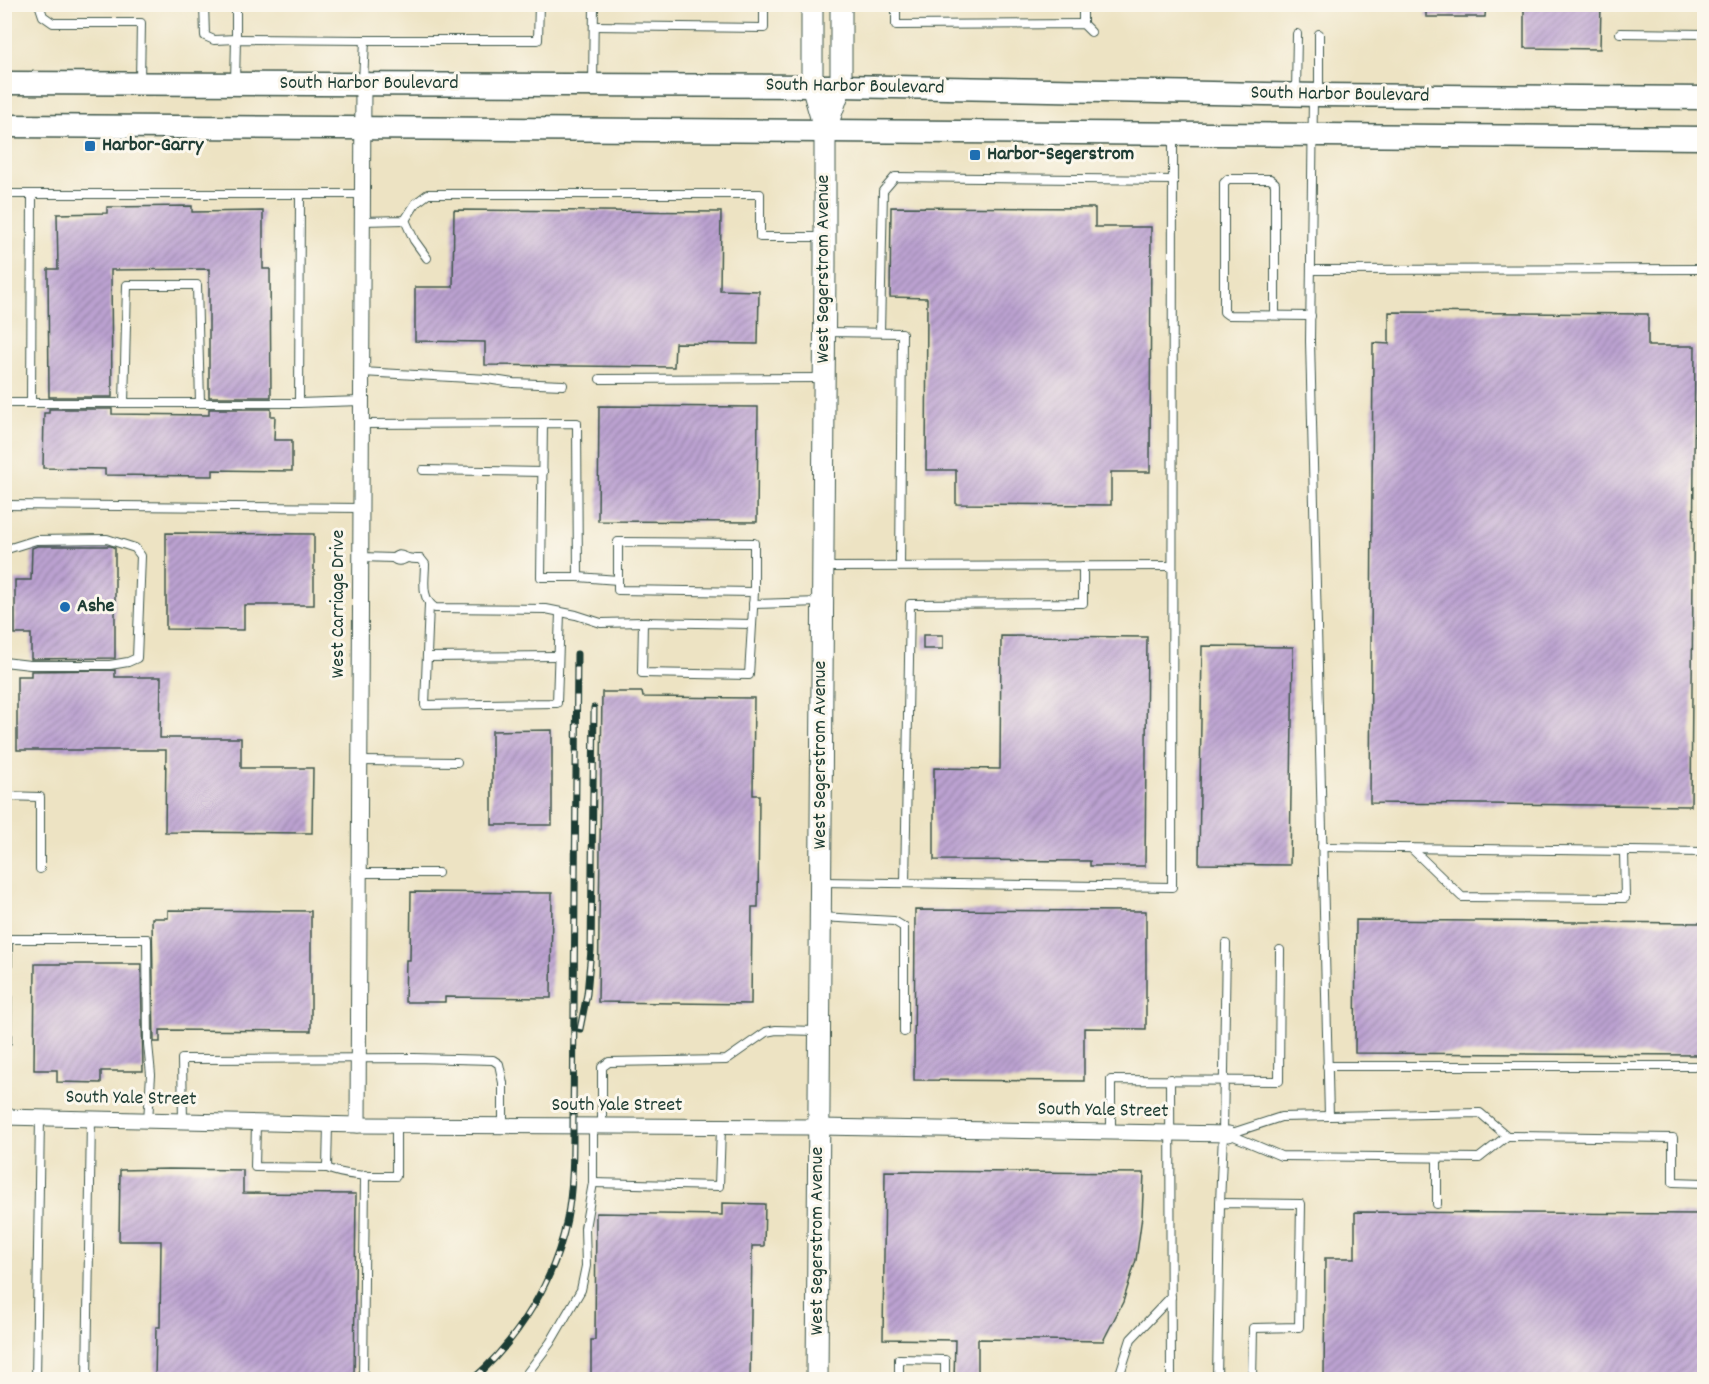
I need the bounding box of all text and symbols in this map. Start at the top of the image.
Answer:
street label: South Harbor Boulevard [279,70,459,98]
street label: South Harbor Boulevard [765,71,945,103]
street label: South Harbor Boulevard [1250,79,1430,111]
place label: Harbor-Garry [102,132,204,160]
marker: Harbor-Garry [83,139,97,153]
place label: Harbor-Segerstrom [987,141,1135,169]
marker: Harbor-Segerstrom [968,148,982,162]
street label: West Segerstrom Avenue [810,175,838,363]
street label: West Carriage Drive [325,530,353,678]
place label: Ashe [77,593,114,621]
marker: Ashe [58,600,72,614]
street label: West Segerstrom Avenue [807,661,835,849]
street label: South Yale Street [65,1084,197,1114]
street label: South Yale Street [552,1092,682,1120]
street label: South Yale Street [1037,1096,1169,1126]
street label: West Segerstrom Avenue [804,1147,832,1335]

